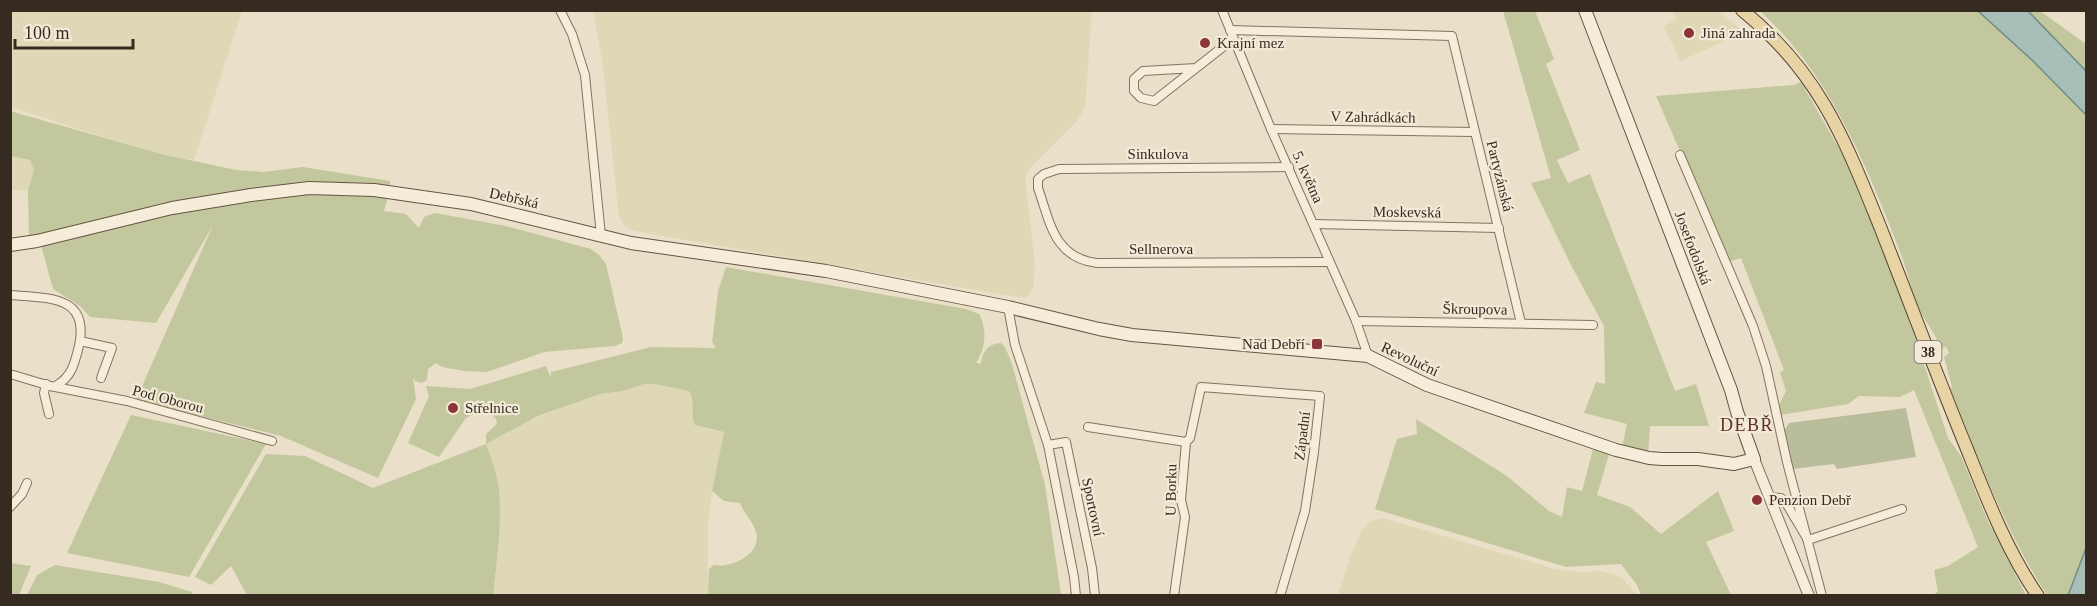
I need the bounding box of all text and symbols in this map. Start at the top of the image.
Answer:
scale bar [15,12,134,50]
text: 100 m [24,23,70,43]
place label: Jiná zahrada [1701,25,1776,41]
marker: Jiná zahrada [1682,26,1696,40]
place label: Krajní mez [1217,35,1284,51]
marker: Krajní mez [1198,36,1212,50]
street label: V Zahrádkách [1330,108,1416,126]
street label: Partyzánská [1483,139,1517,213]
street label: Sinkulova [1128,146,1189,162]
street label: 5. května [1290,149,1327,206]
street label: Debřská [488,185,540,211]
street label: Moskevská [1373,203,1442,221]
street label: Josefodolská [1672,209,1714,287]
street label: Sellnerova [1129,241,1193,257]
street label: Škroupova [1442,300,1508,318]
place label: Nad Debří [1242,336,1305,352]
marker: Nad Debří [1310,337,1324,351]
street label: Revoluční [1379,339,1441,379]
road number: 38 [1914,341,1942,363]
street label: Pod Oborou [131,382,206,416]
place label: Střelnice [465,400,519,416]
marker: Střelnice [446,401,460,415]
street label: Západní [1291,411,1313,461]
district label: DEBŘ [1720,414,1774,435]
street label: U Borku [1163,463,1179,516]
street label: Sportovní [1079,476,1107,538]
place label: Penzion Debř [1769,492,1851,508]
marker: Penzion Debř [1750,493,1764,507]

